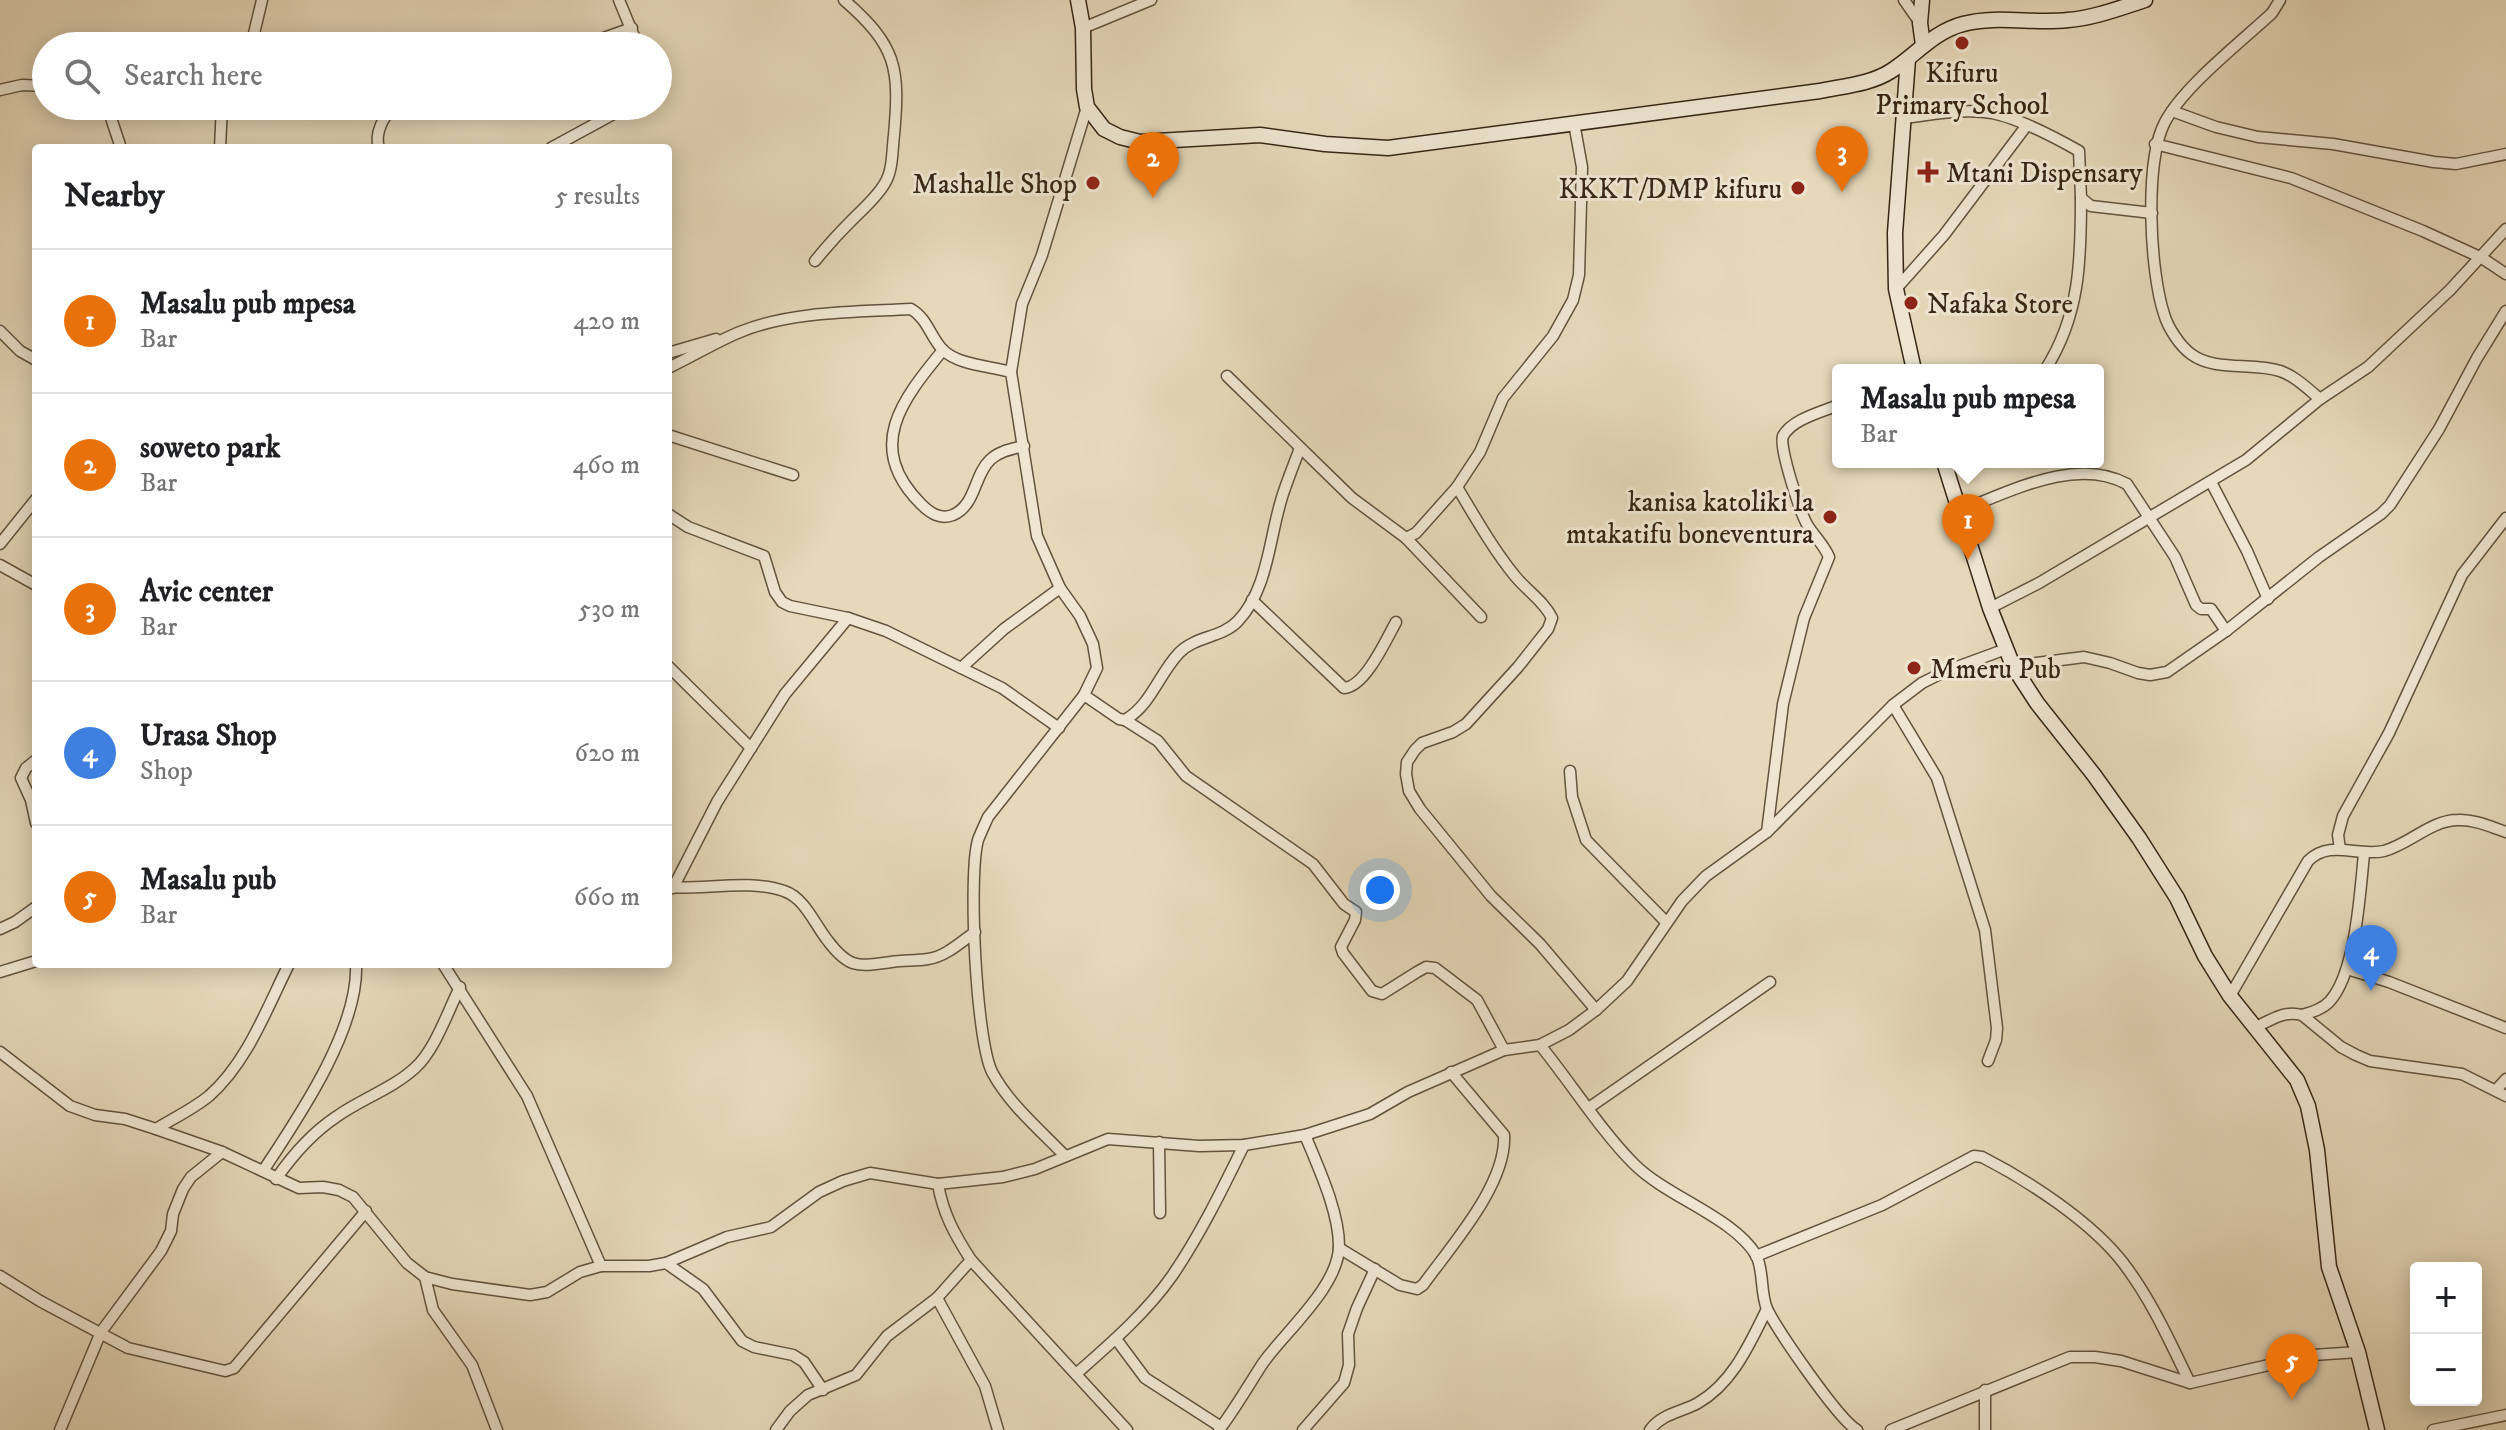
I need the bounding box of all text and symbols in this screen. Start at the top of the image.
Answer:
search box [32,32,672,120]
marker: Kifuru Primary School [1953,34,1971,52]
icon: search [60,54,104,98]
place label: Kifuru Primary School [1875,56,2049,123]
text: Search here [124,58,263,95]
pin: 3 [1816,126,1868,192]
pin: 2 [1127,132,1179,198]
place label: Mtani Dispensary [1946,156,2143,191]
marker: Mtani Dispensary [1917,161,1939,183]
place label: Mashalle Shop [912,167,1077,202]
place label: KKKT/DMP kifuru [1559,172,1782,207]
marker: Mashalle Shop [1084,174,1102,192]
text: Nearby [64,175,165,217]
marker: KKKT/DMP kifuru [1789,179,1807,197]
text: 5 results [555,180,640,213]
text: Masalu pub mpesa [140,286,356,323]
place label: Nafaka Store [1927,287,2073,322]
marker: Nafaka Store [1902,294,1920,312]
text: 1 [85,305,95,338]
text: 420 m [573,305,640,338]
text: Bar [140,323,177,356]
popup [1832,364,2104,468]
text: Masalu pub mpesa [1860,381,2076,418]
text: Bar [1860,418,1897,451]
text: soweto park [140,430,280,467]
text: 2 [84,449,96,482]
text: 460 m [572,449,640,482]
text: Bar [140,467,177,500]
place label: kanisa katoliki la mtakatifu boneventura [1566,485,1814,552]
pin: 1 [1942,494,1994,560]
marker: kanisa katoliki la mtakatifu boneventura [1821,508,1839,526]
text: Avic center [140,574,273,611]
text: 3 [85,593,95,626]
text: 530 m [578,593,640,626]
text: Bar [140,611,177,644]
place label: Mmeru Pub [1930,652,2061,687]
marker: Mmeru Pub [1905,659,1923,677]
text: Urasa Shop [140,718,276,755]
text: 4 [83,737,97,770]
text: 620 m [575,737,640,770]
text: Shop [140,755,193,788]
text: Masalu pub [140,862,276,899]
your location [1360,870,1400,910]
text: 5 [84,881,96,914]
text: 660 m [574,881,640,914]
text: Bar [140,899,177,932]
pin: 4 [2345,925,2397,991]
map controls [2410,1262,2482,1406]
button: + [2410,1262,2482,1334]
pin: 5 [2266,1334,2318,1400]
button: − [2410,1334,2482,1406]

